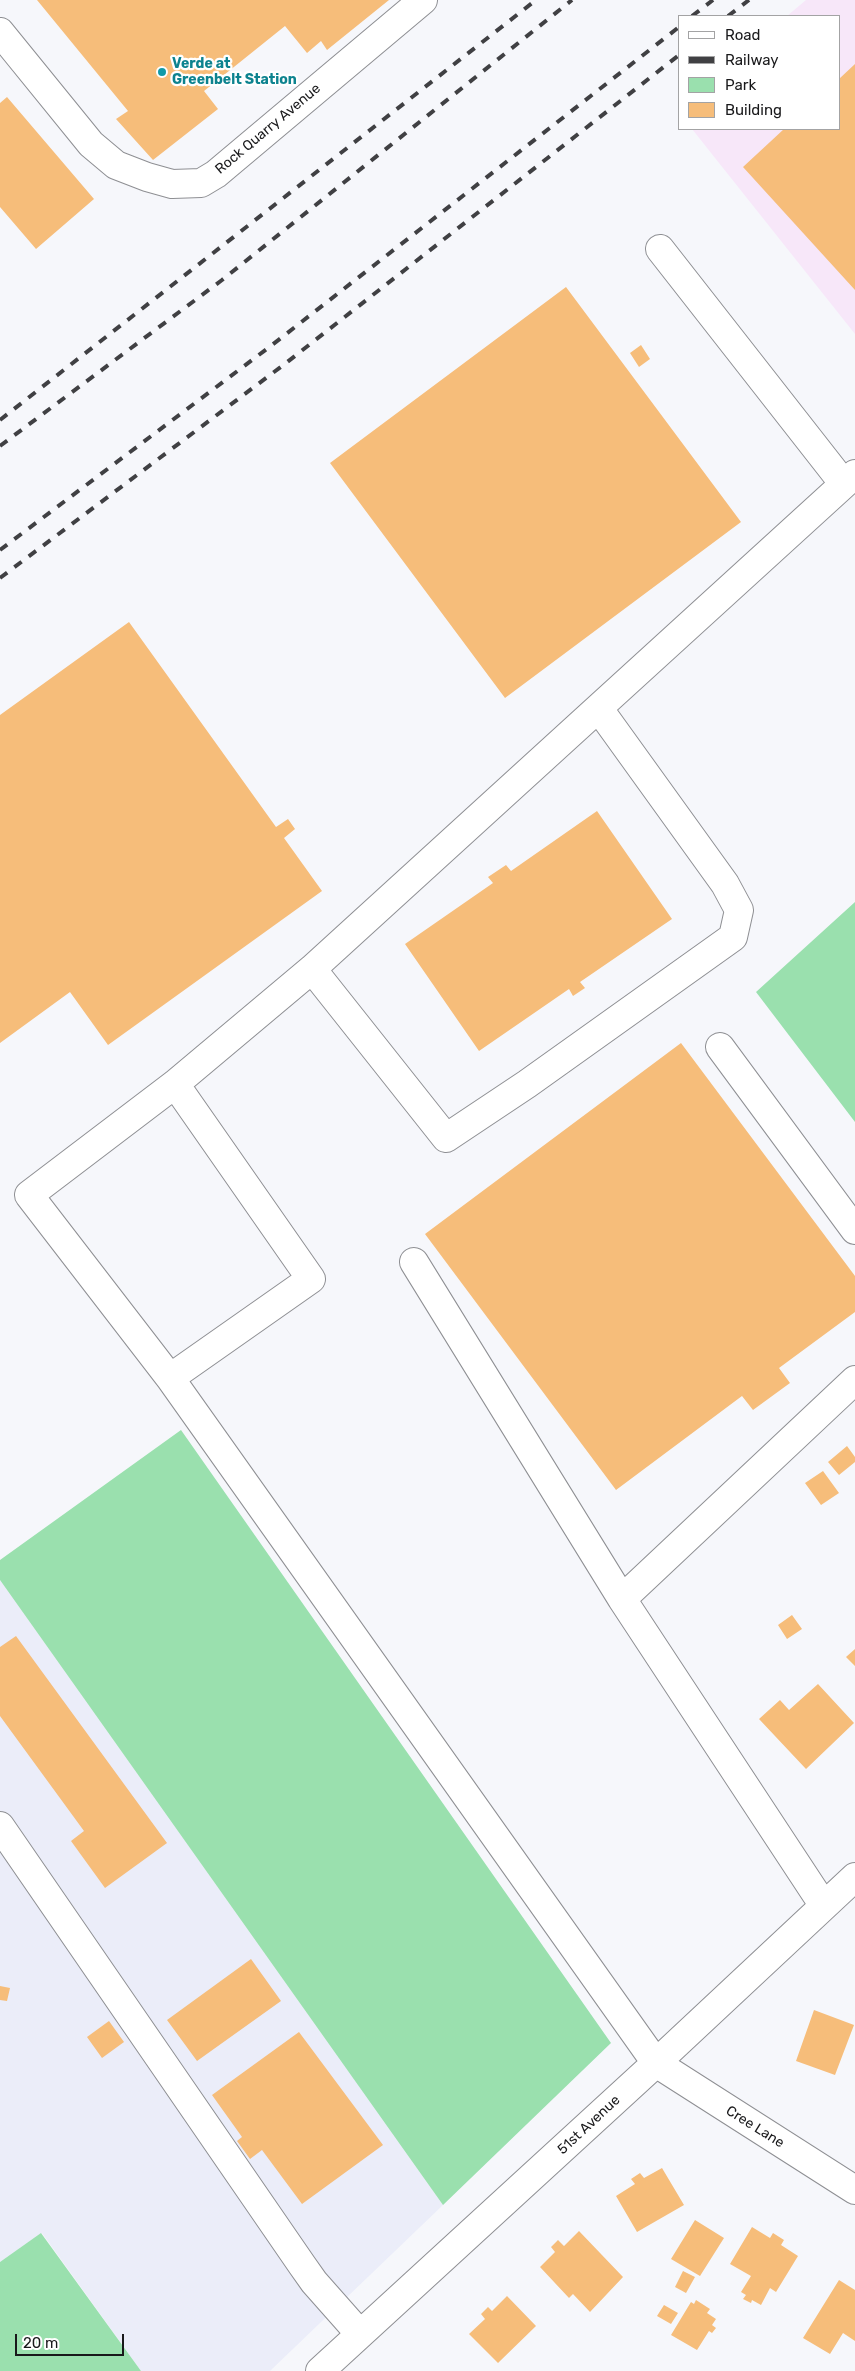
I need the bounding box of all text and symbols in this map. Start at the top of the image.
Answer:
legend [678,15,840,130]
text: Road [725,26,761,44]
text: Railway [725,51,779,69]
place label: Verde at Greenbelt Station [172,56,297,88]
marker: Verde at Greenbelt Station [156,66,168,78]
text: Park [725,76,756,94]
street label: Rock Quarry Avenue [212,80,324,178]
text: Building [725,101,782,119]
street label: 51st Avenue [554,2092,624,2158]
street label: Cree Lane [723,2103,787,2151]
scale bar [18,2324,126,2356]
text: 20 m [23,2334,58,2352]

